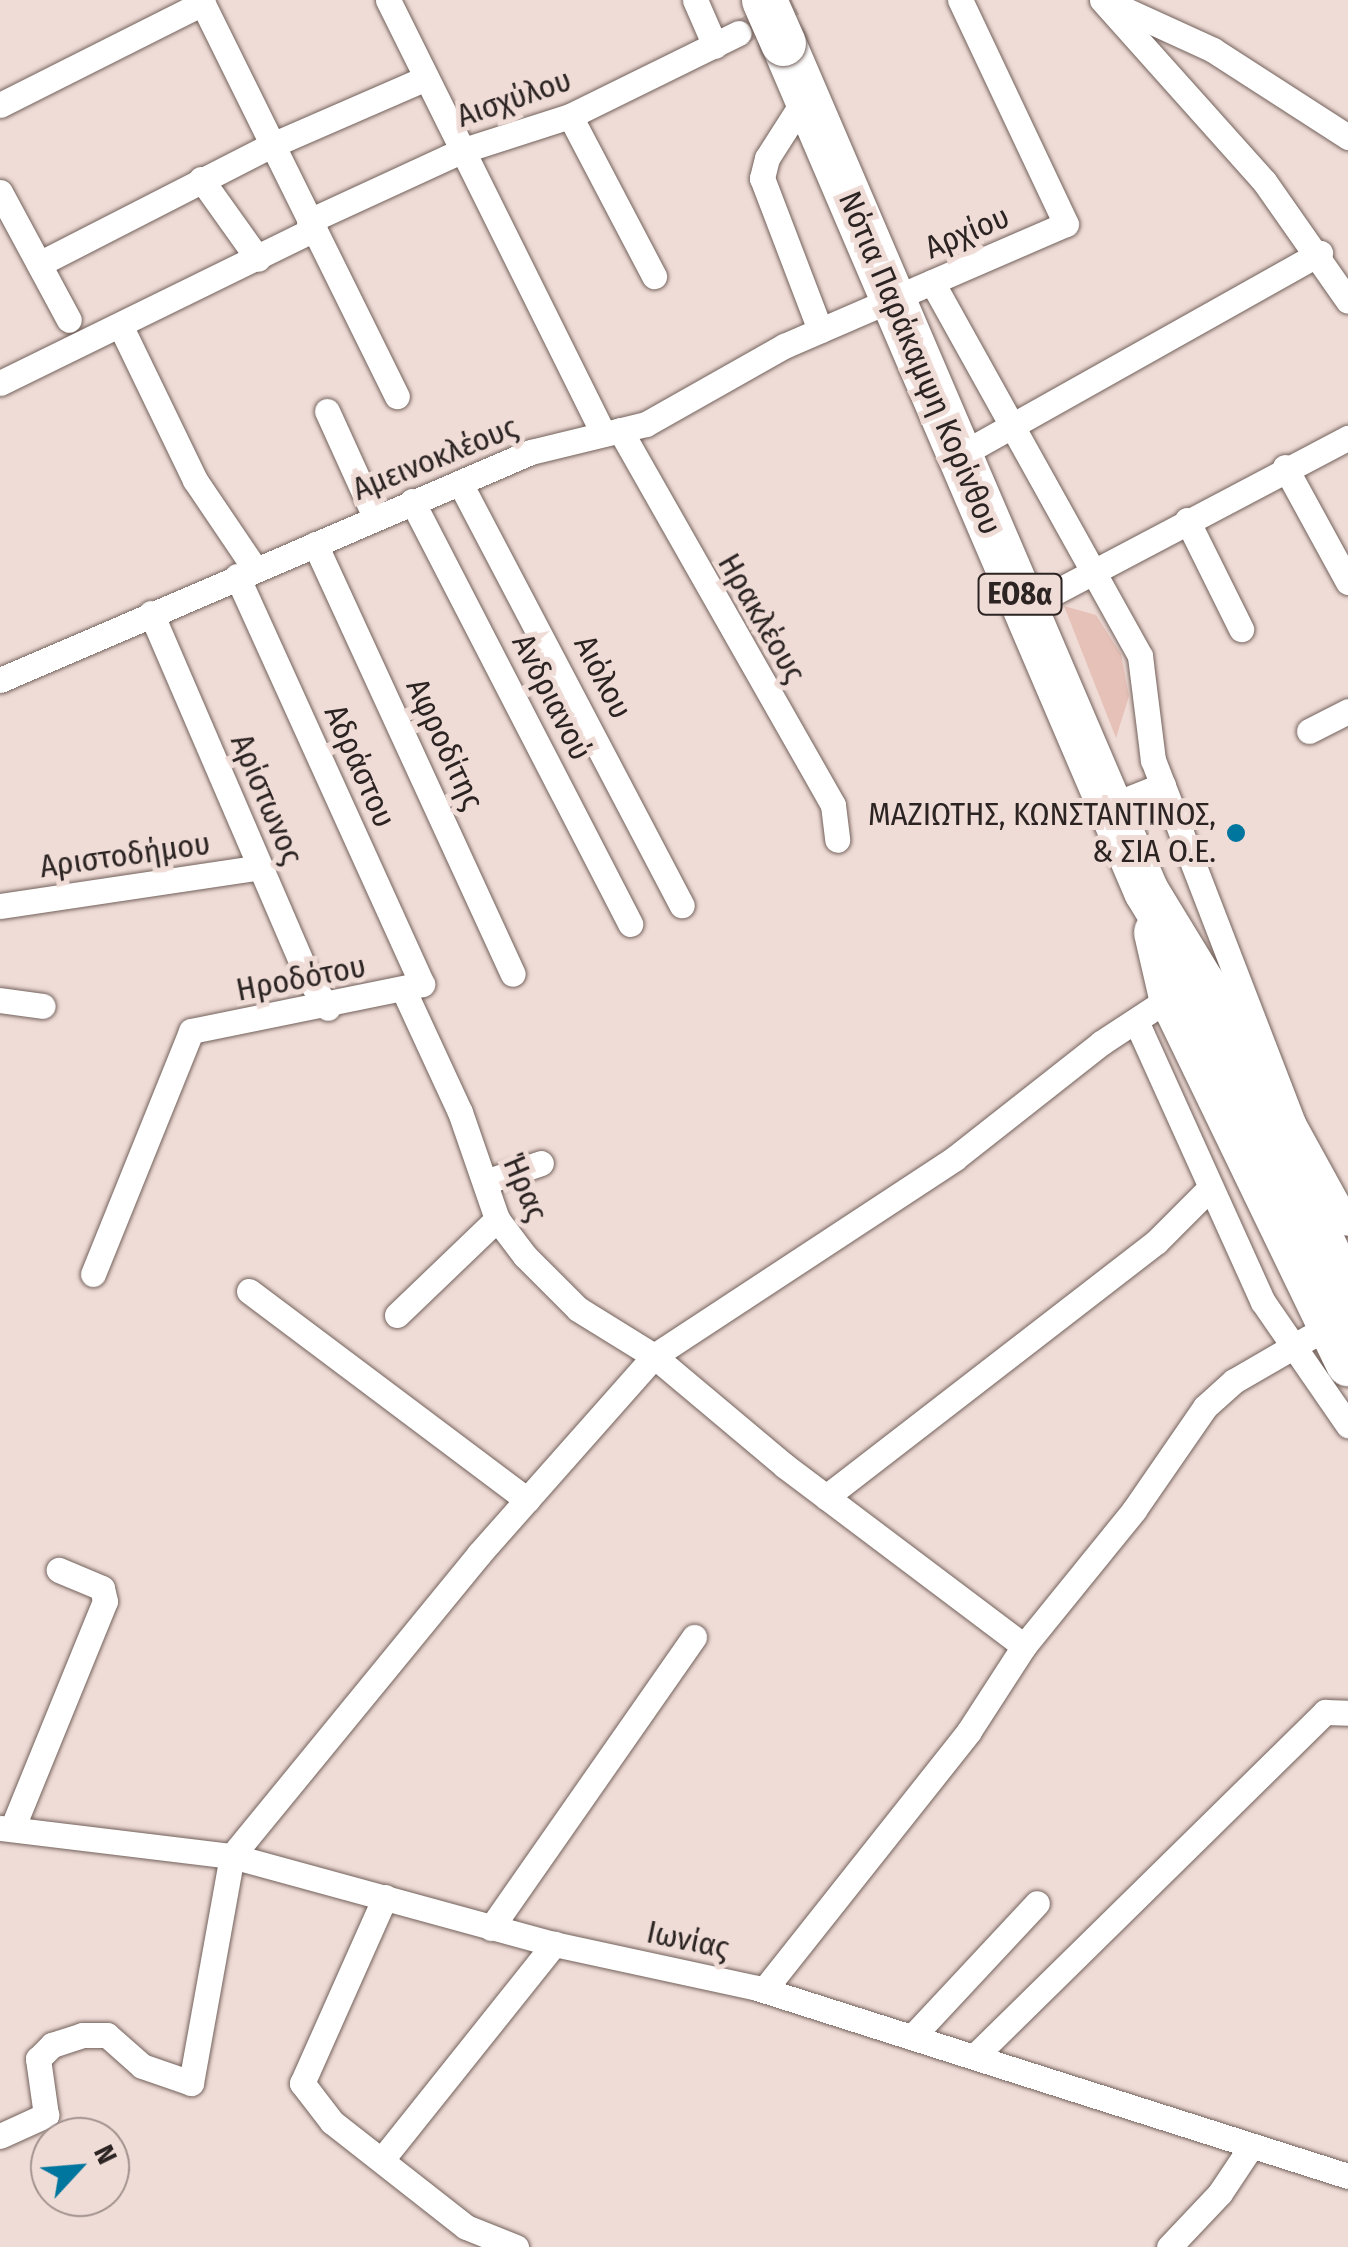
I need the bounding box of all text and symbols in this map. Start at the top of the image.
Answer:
street label: Αισχύλου [452,61,576,135]
street label: Νότια Παράκαμψη Κορίνθου [830,186,1010,540]
street label: Αρχίου [919,197,1015,267]
street label: Αμεινοκλέους [347,408,523,508]
street label: Ηρακλέους [710,547,814,689]
road number: ΕΟ8α [978,569,1062,619]
street label: Ανδριανού [504,627,600,767]
street label: Αιόλου [566,629,640,725]
street label: Αφροδίτης [398,672,492,816]
street label: Αδράστου [316,699,404,833]
street label: Αρίστωνος [222,728,312,870]
place label: ΜΑΖΙΩΤΗΣ, ΚΩΝΣΤΑΝΤΙΝΟΣ, & ΣΙΑ Ο.Ε. [868,796,1216,871]
marker: ΜΑΖΙΩΤΗΣ, ΚΩΝΣΤΑΝΤΙΝΟΣ, & ΣΙΑ Ο.Ε. [1225,822,1247,844]
street label: Αριστοδήμου [37,824,213,886]
street label: Ηροδότου [233,947,369,1009]
street label: Ήρας [494,1147,556,1227]
street label: Ιωνίας [643,1913,733,1967]
north arrow [30,2117,130,2217]
text: N [87,2140,124,2169]

